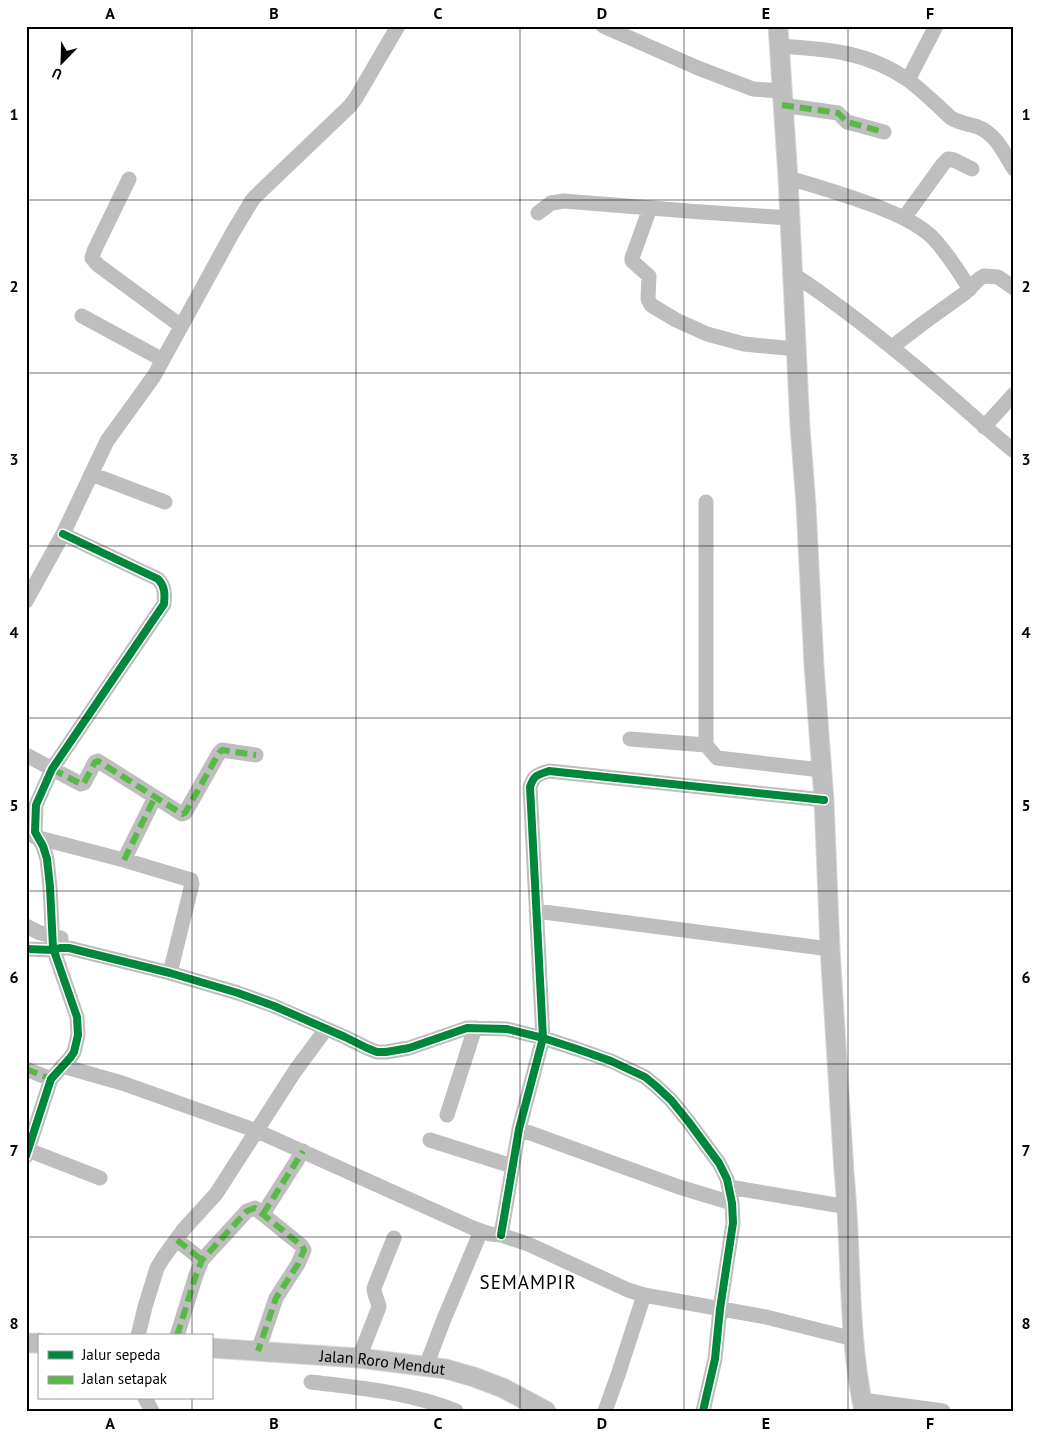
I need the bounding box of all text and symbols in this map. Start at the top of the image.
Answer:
text: A [105,3,115,23]
text: B [269,3,279,23]
text: C [434,3,443,23]
text: D [597,3,607,23]
text: E [762,3,770,23]
text: F [926,3,934,23]
north arrow [38,38,88,88]
text: U [49,64,64,84]
text: 1 [9,104,19,124]
text: 1 [1021,104,1031,124]
text: 2 [9,276,19,296]
text: 2 [1021,276,1031,296]
text: 3 [9,449,19,469]
text: 3 [1021,449,1031,469]
text: 4 [9,622,19,642]
text: 4 [1021,622,1031,642]
text: 5 [9,795,19,815]
text: 5 [1021,795,1031,815]
text: 6 [9,967,19,987]
text: 6 [1021,967,1031,987]
text: 7 [9,1140,19,1160]
text: 7 [1021,1140,1031,1160]
district label: SEMAMPIR [480,1270,576,1294]
text: 8 [9,1313,19,1333]
text: 8 [1021,1313,1031,1333]
legend [38,1334,212,1400]
text: Jalur sepeda [81,1345,161,1364]
street label: Jalan Roro Mendut [318,1345,447,1379]
text: Jalan setapak [81,1369,168,1388]
text: A [105,1413,115,1433]
text: B [269,1413,279,1433]
text: C [434,1413,443,1433]
text: D [597,1413,607,1433]
text: E [762,1413,770,1433]
text: F [926,1413,934,1433]

